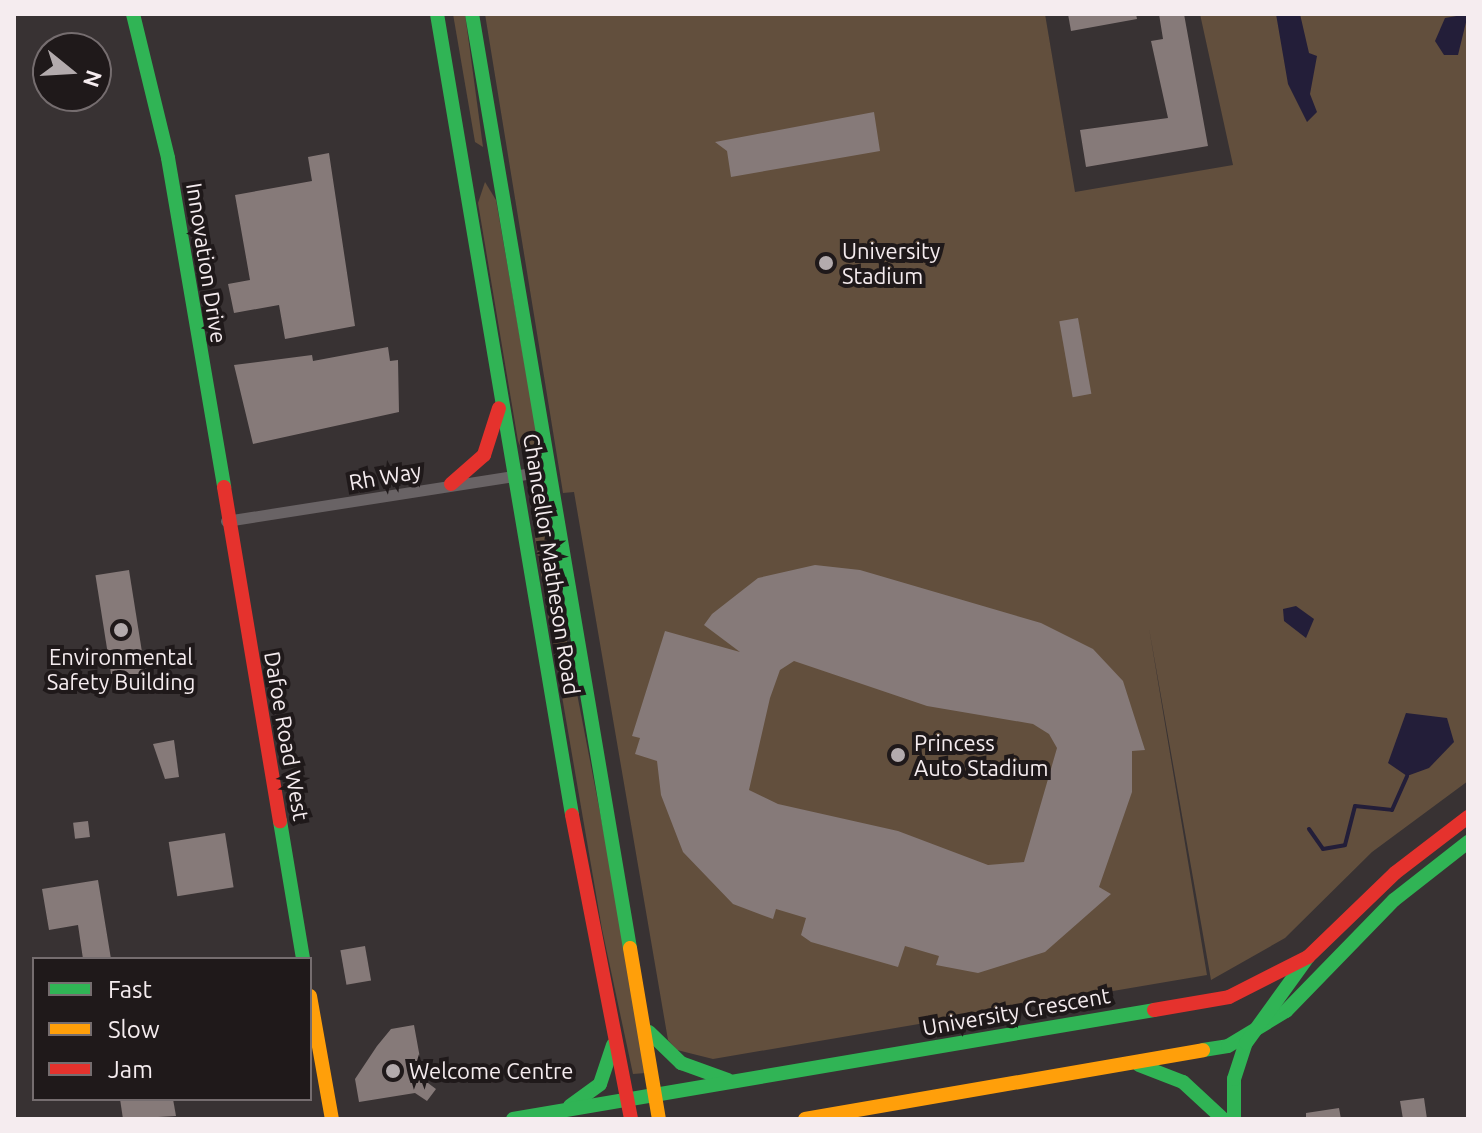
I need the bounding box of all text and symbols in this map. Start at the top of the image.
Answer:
north arrow [32,32,112,112]
text: N [79,67,108,91]
street label: Innovation Drive [181,181,233,345]
place label: University Stadium [842,237,940,288]
marker: University Stadium [817,254,835,272]
street label: Chancellor Matheson Road [518,431,586,697]
street label: Rh Way [347,457,423,495]
marker: Environmental Safety Building [112,621,130,639]
place label: Environmental Safety Building [47,643,195,694]
street label: Dafoe Road West [259,649,315,823]
place label: Princess Auto Stadium [914,729,1049,780]
marker: Princess Auto Stadium [889,746,907,764]
legend [32,957,312,1101]
text: Fast [108,976,152,1003]
street label: University Crescent [920,981,1112,1041]
text: Slow [108,1016,160,1043]
text: Jam [108,1056,153,1083]
place label: Welcome Centre [409,1058,573,1084]
marker: Welcome Centre [384,1062,402,1080]

